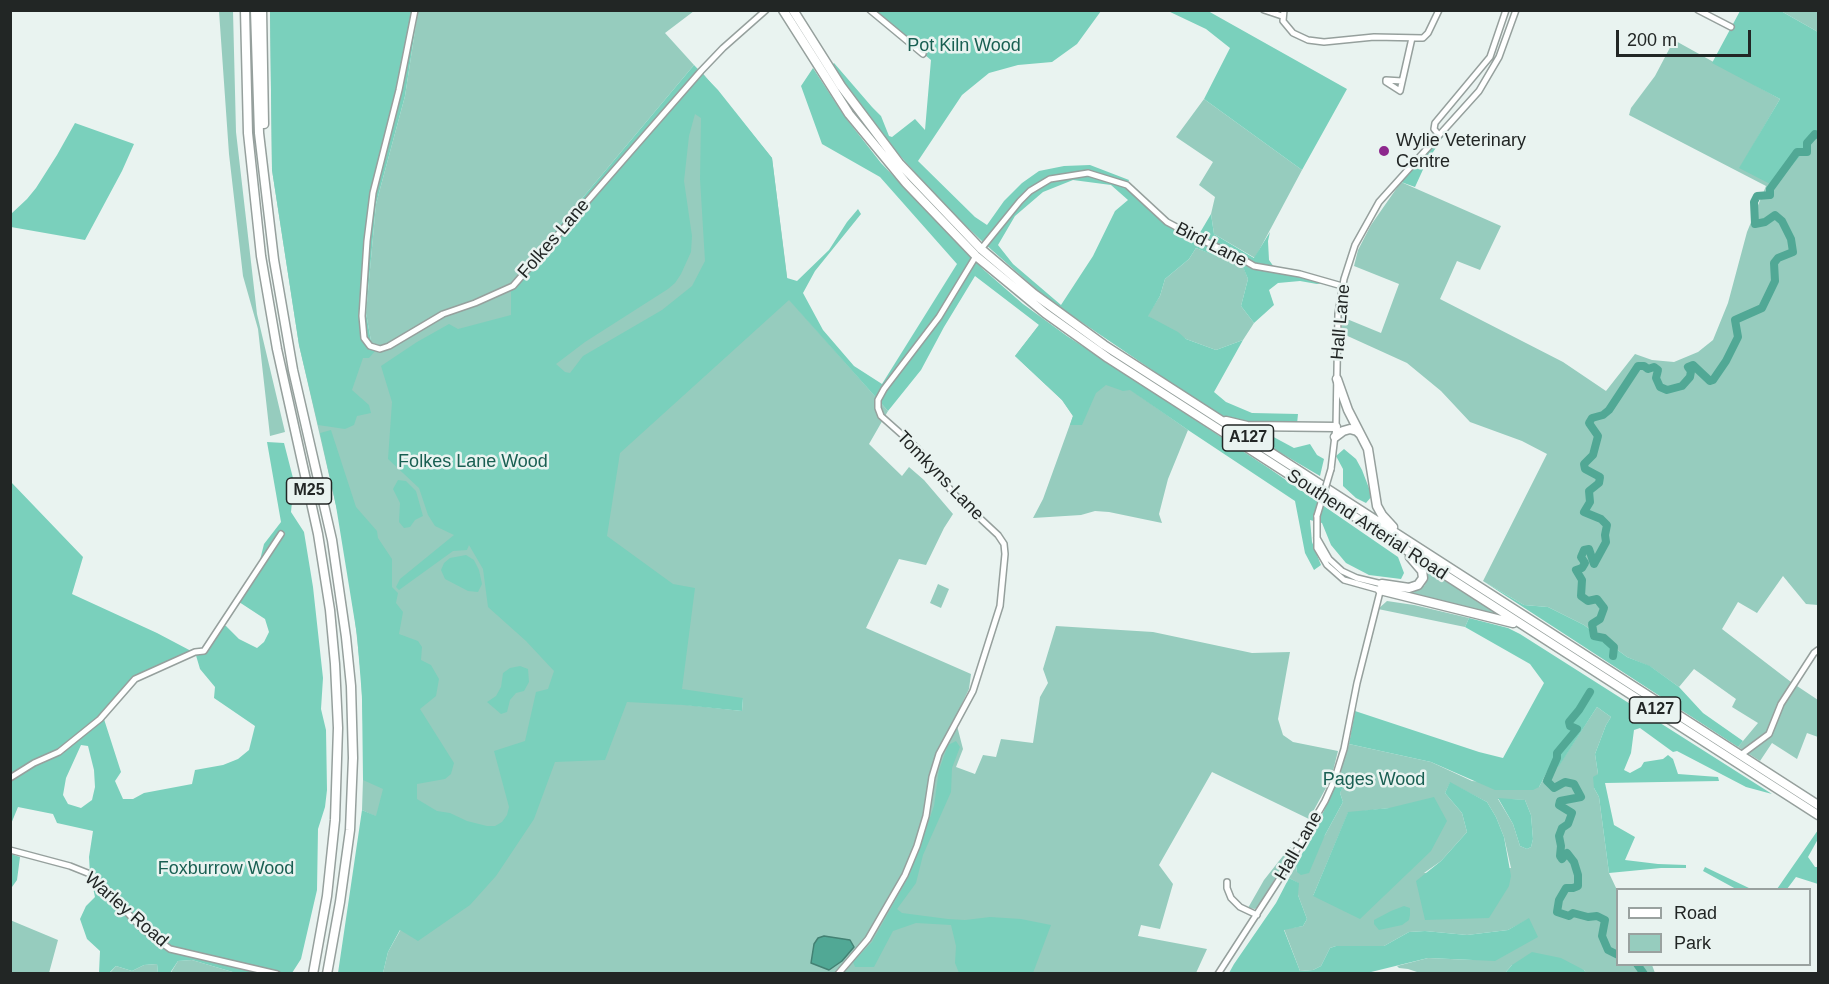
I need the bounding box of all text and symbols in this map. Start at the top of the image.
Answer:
scale bar [1619,18,1754,56]
text: 200 m [1627,30,1677,50]
park label: Pot Kiln Wood [907,35,1021,57]
place label: Wylie Veterinary Centre [1396,130,1526,172]
marker: Wylie Veterinary Centre [1377,144,1391,158]
street label: Folkes Lane [514,195,594,283]
street label: Bird Lane [1172,218,1250,272]
street label: Hall Lane [1327,283,1355,361]
road number: A127 [1222,425,1274,451]
street label: Tomkyns Lane [892,427,988,525]
park label: Folkes Lane Wood [398,451,548,473]
street label: Southend Arterial Road [1283,465,1451,585]
road number: M25 [286,478,332,504]
road number: A127 [1630,697,1680,723]
park label: Pages Wood [1323,769,1425,791]
street label: Hall Lane [1271,808,1327,884]
park label: Foxburrow Wood [158,858,294,880]
street label: Warley Road [80,868,172,952]
legend [1616,888,1811,966]
text: Road [1674,903,1717,923]
text: Park [1674,933,1711,953]

